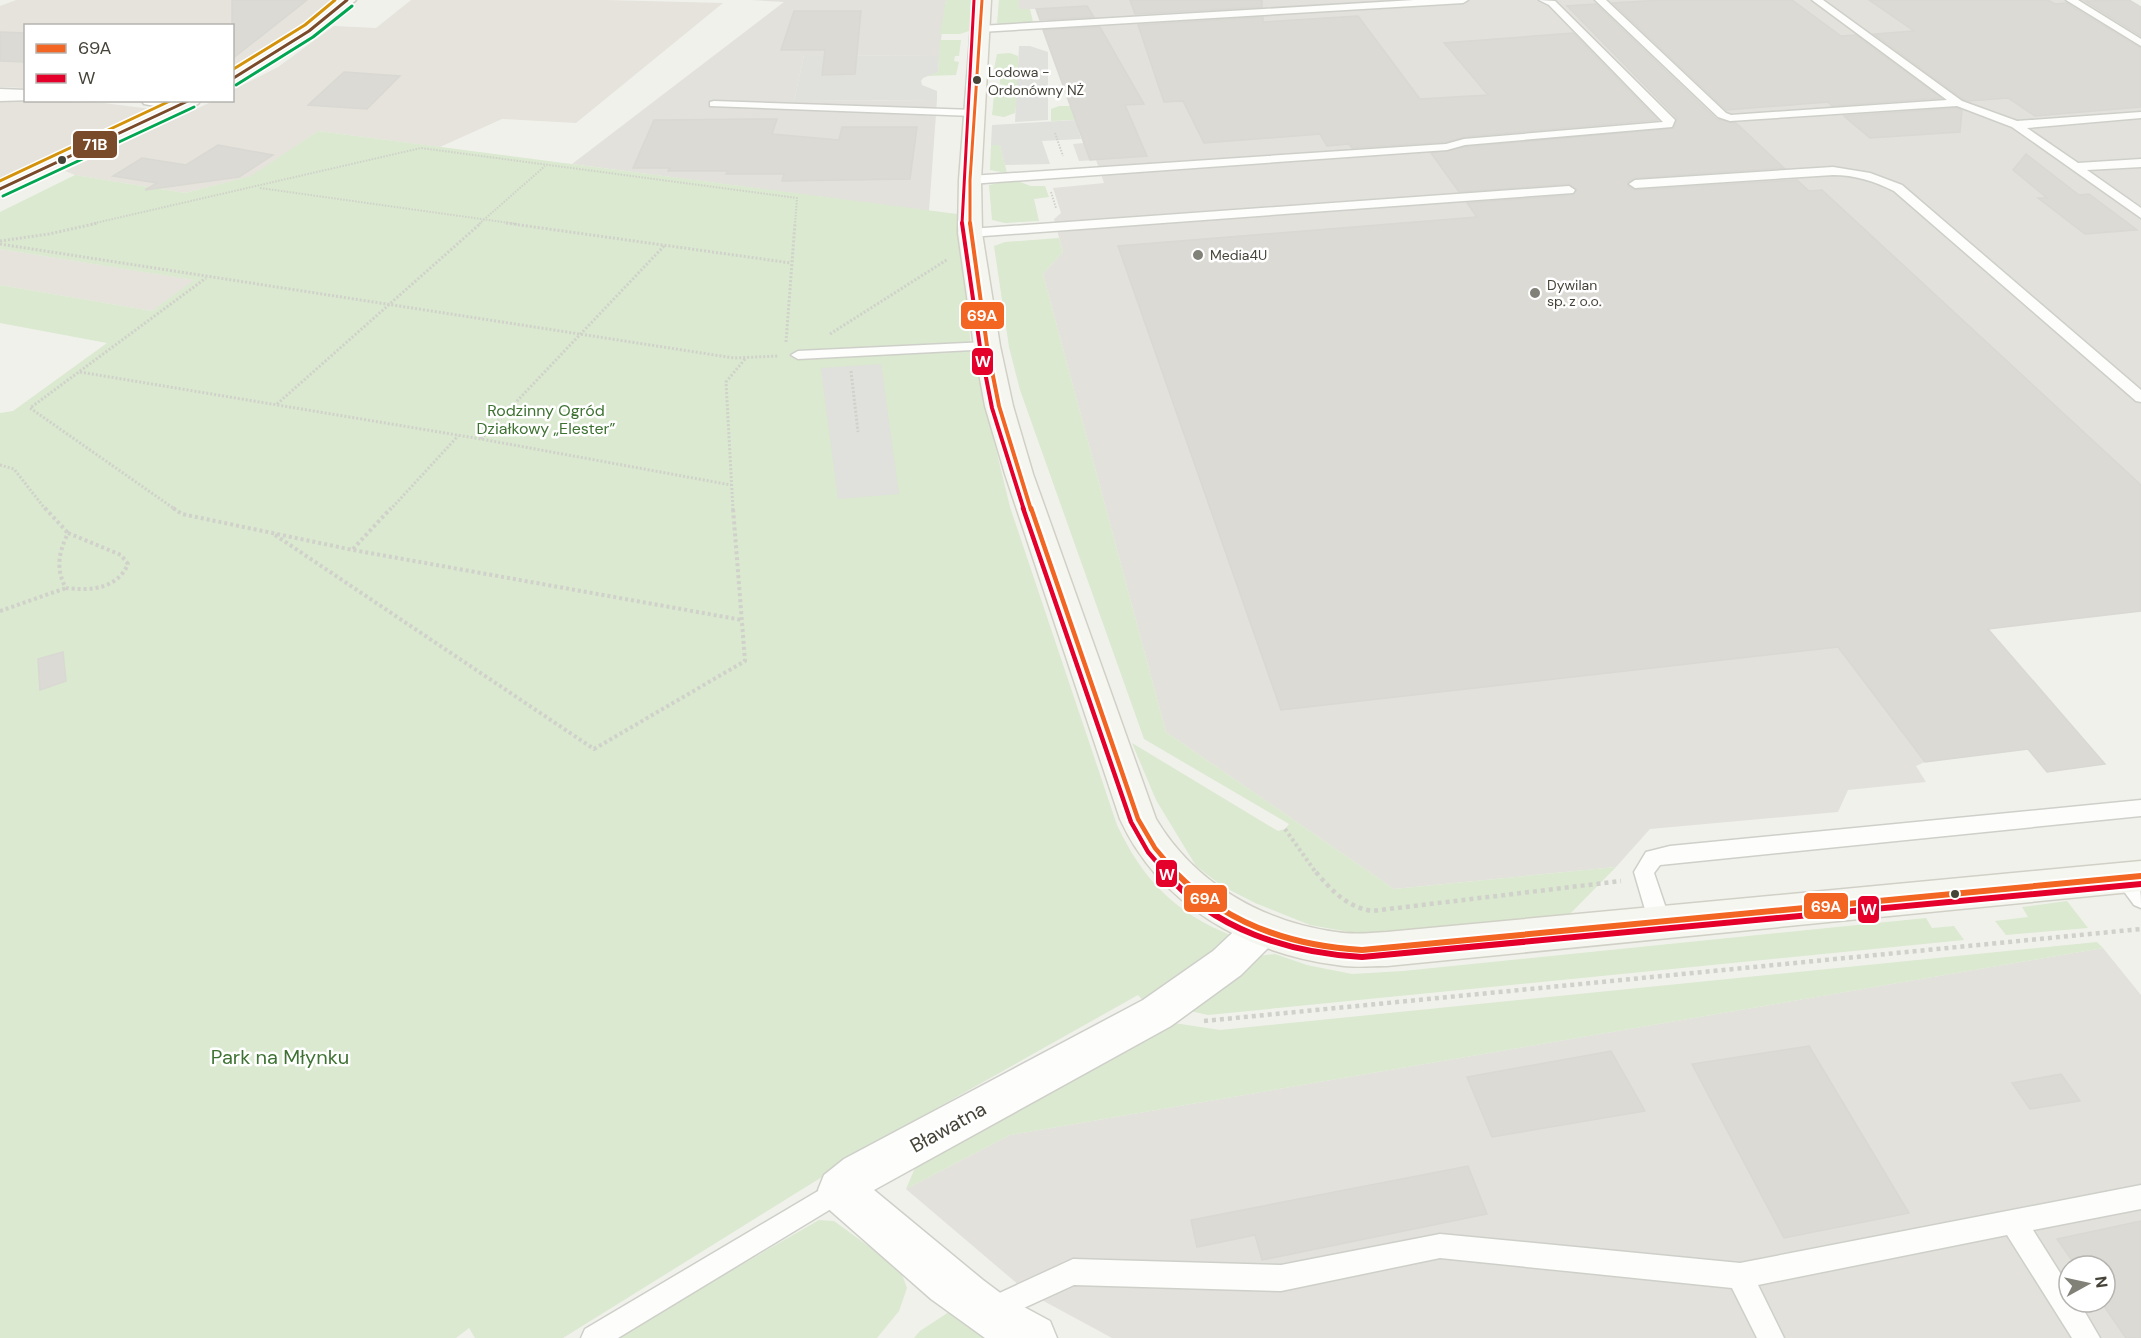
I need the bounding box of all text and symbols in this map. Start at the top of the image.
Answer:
legend [24,24,234,102]
text: 69A [78,36,111,60]
place label: Lodowa - Ordonówny NŻ [988,63,1084,99]
text: W [78,66,95,90]
marker: Lodowa - Ordonówny NŻ [971,74,983,86]
line badge: 71B [72,130,118,159]
text: 71B [83,134,107,155]
unlabelled marker [56,154,68,166]
place label: Media4U [1210,246,1267,264]
marker: Media4U [1191,248,1205,262]
place label: Dywilan sp. z o.o. [1547,276,1602,310]
marker: Dywilan sp. z o.o. [1528,286,1542,300]
line badge: 69A [960,301,1005,330]
text: 69A [967,305,997,326]
line badge: W [971,347,994,376]
text: W [975,351,991,372]
park label: Rodzinny Ogród Działkowy „Elester” [477,400,616,439]
line badge: W [1155,859,1178,888]
text: W [1159,864,1175,885]
line badge: 69A [1183,884,1228,913]
text: 69A [1190,888,1220,909]
unlabelled marker [1949,888,1961,900]
line badge: 69A [1803,892,1849,920]
line badge: W [1857,895,1880,924]
text: 69A [1811,896,1841,917]
text: W [1861,899,1877,920]
park label: Park na Młynku [211,1044,349,1070]
street label: Bławatna [905,1095,991,1159]
north arrow [2057,1254,2117,1314]
text: N [2090,1275,2113,1289]

